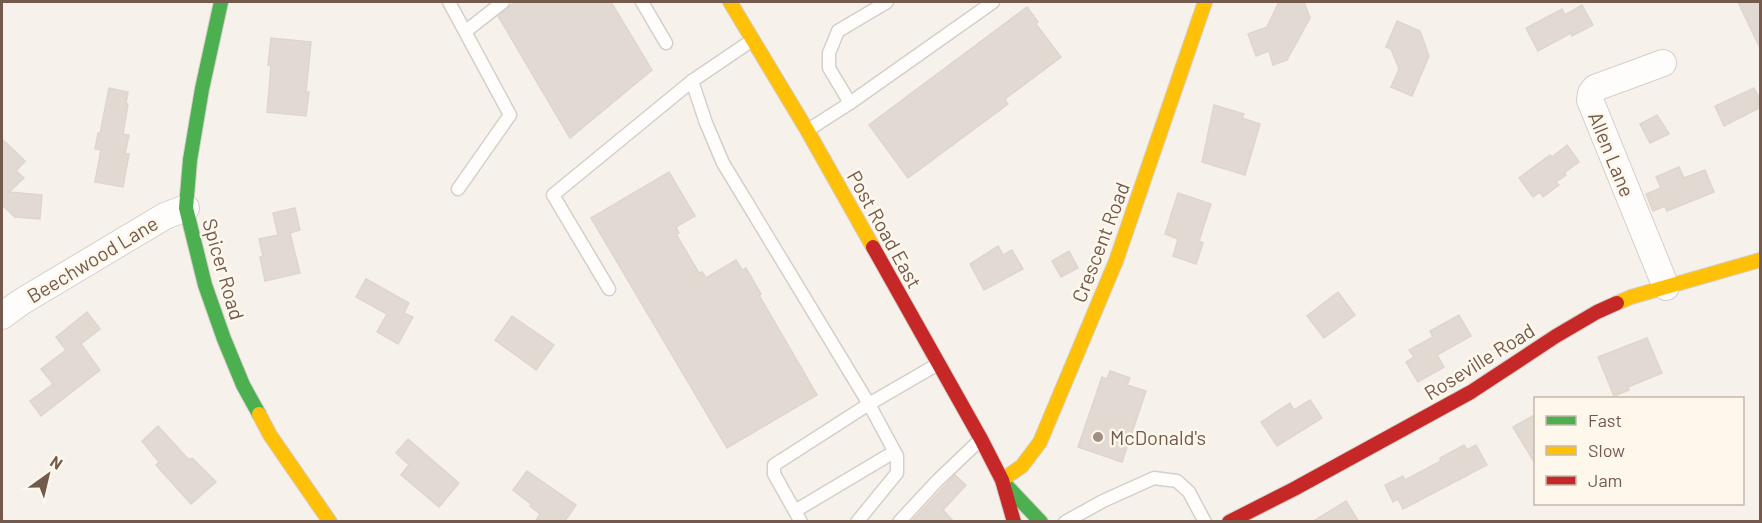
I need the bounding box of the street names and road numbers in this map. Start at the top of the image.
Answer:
street label: Allen Lane [1584,108,1640,200]
street label: Post Road East [843,166,927,292]
street label: Crescent Road [1066,179,1134,305]
street label: Beechwood Lane [22,210,162,308]
street label: Spicer Road [198,216,250,322]
street label: Roseville Road [1419,317,1539,405]

